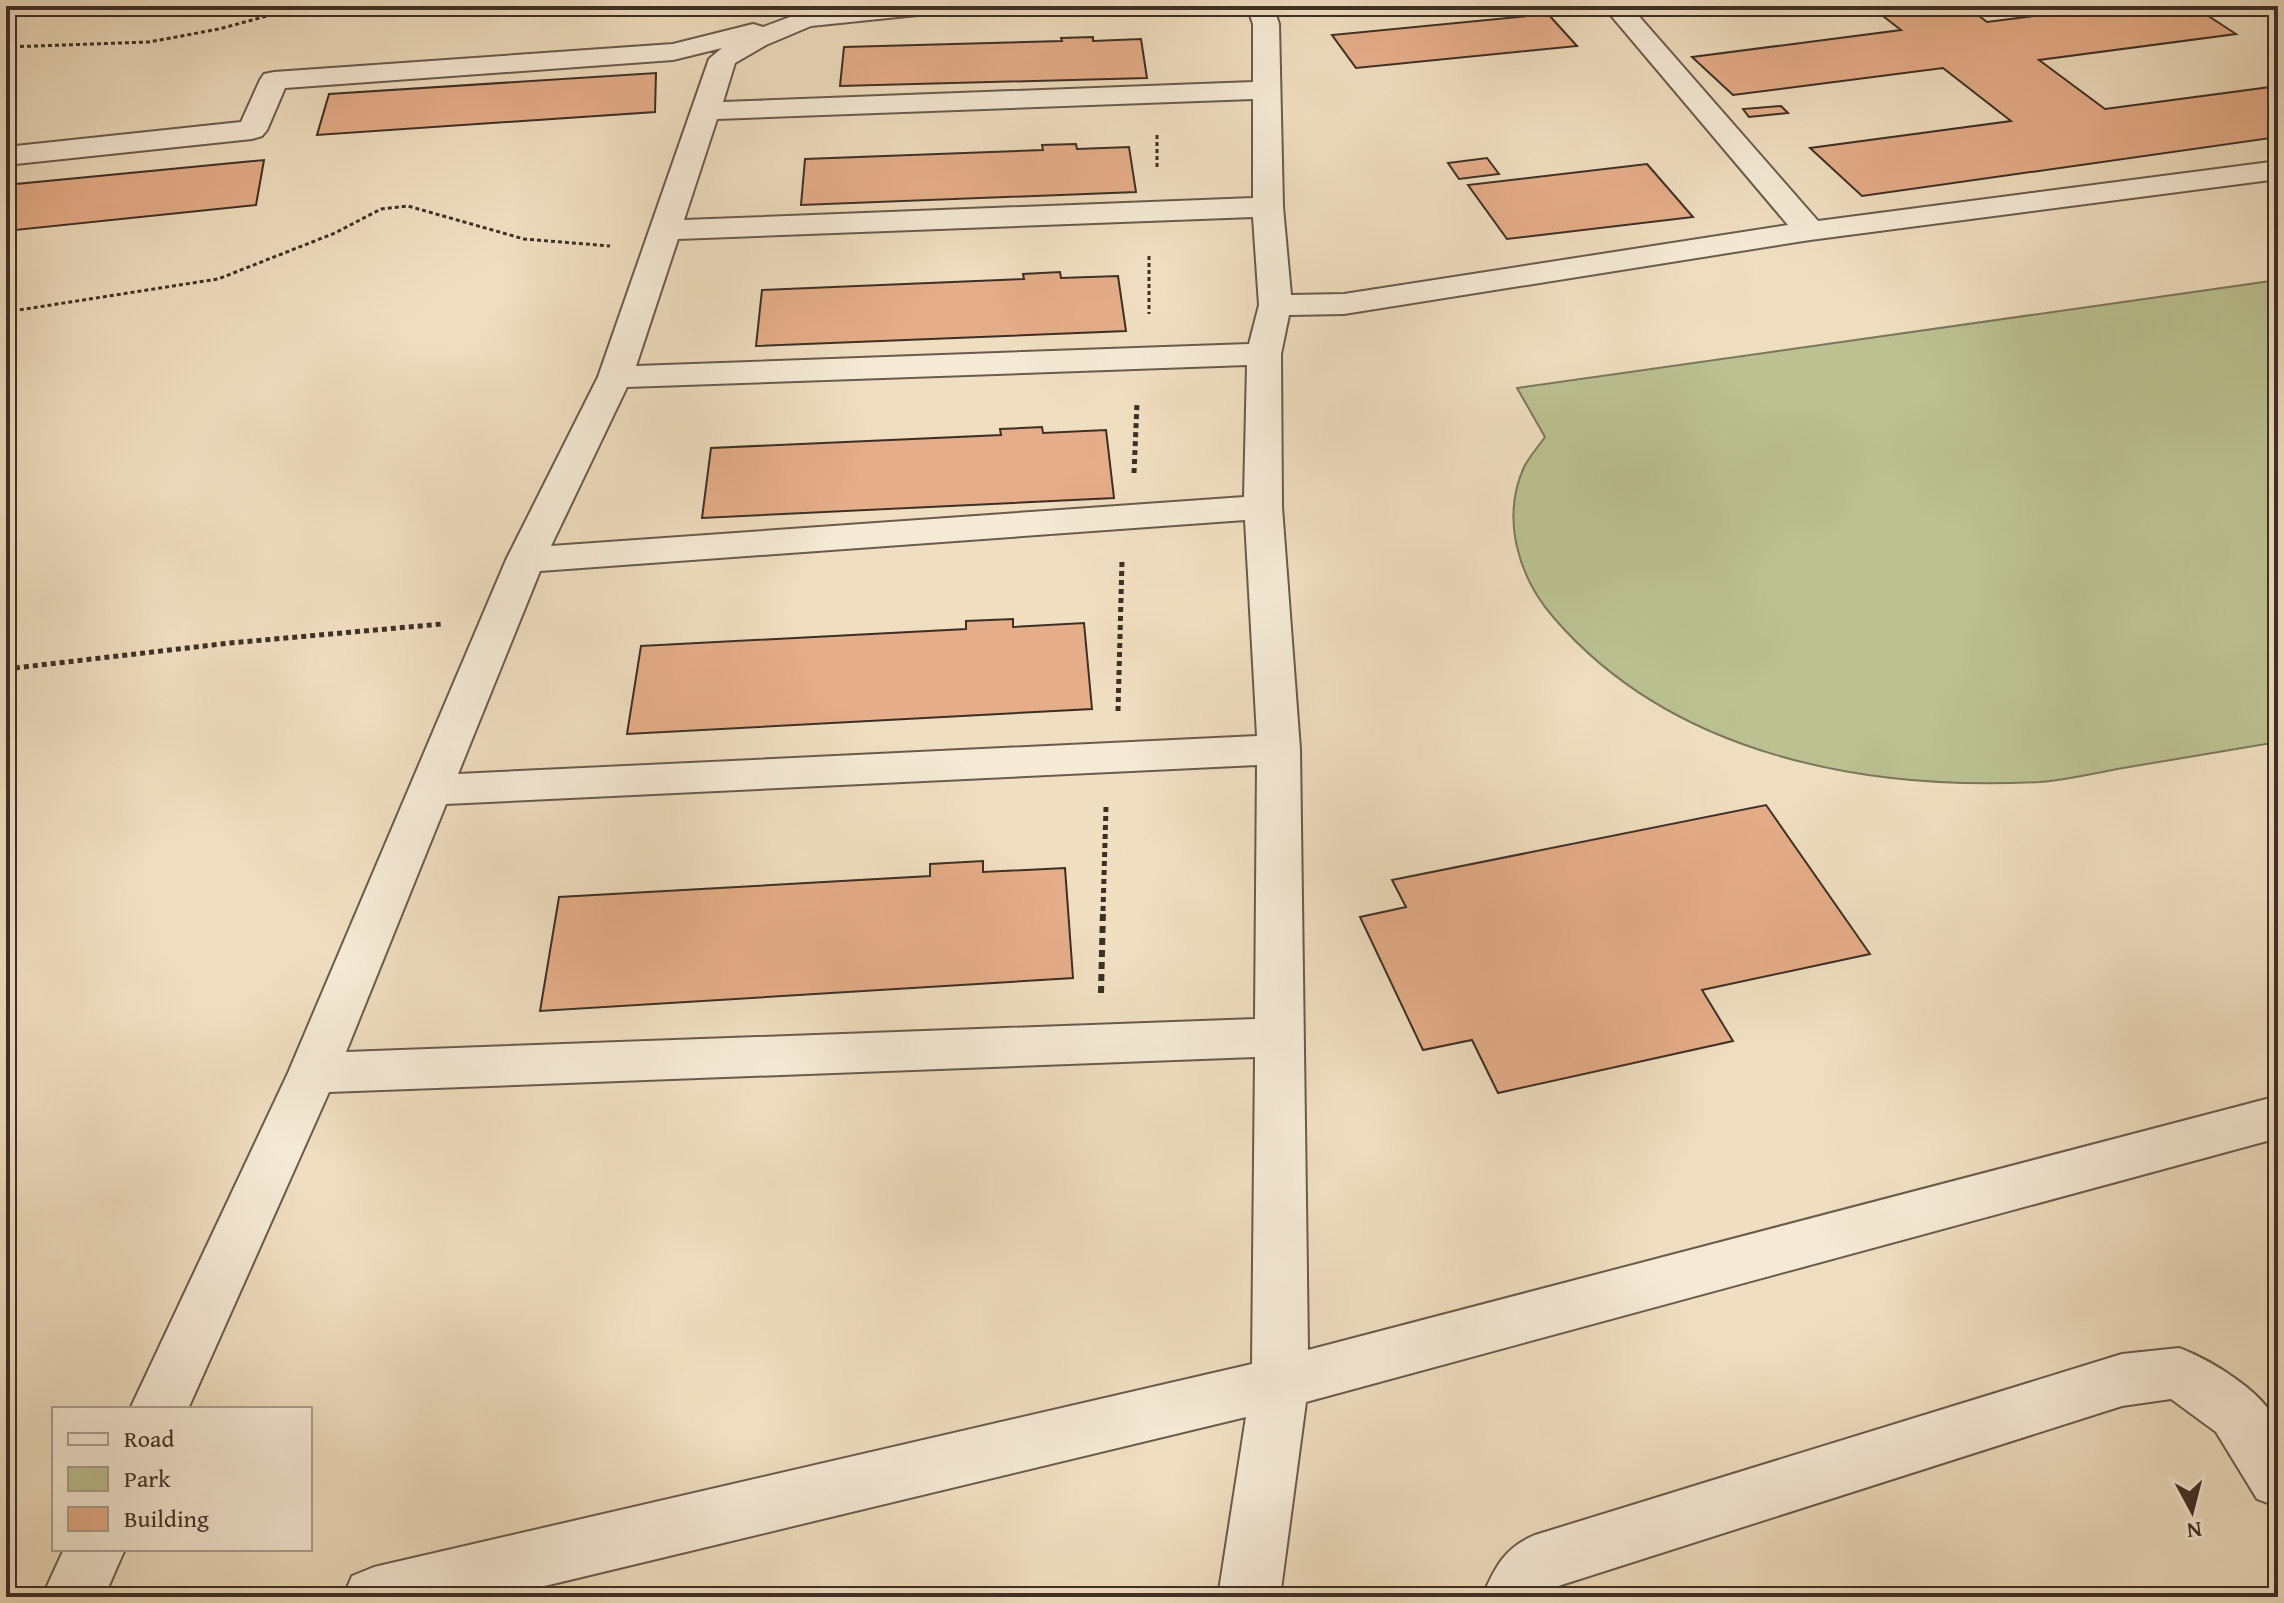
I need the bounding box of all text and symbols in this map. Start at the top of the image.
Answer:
legend [52,1407,312,1551]
text: Road [124,1421,174,1456]
text: Park [124,1461,171,1496]
north arrow [2152,1471,2232,1551]
text: Building [124,1501,209,1536]
text: N [2185,1514,2204,1548]

